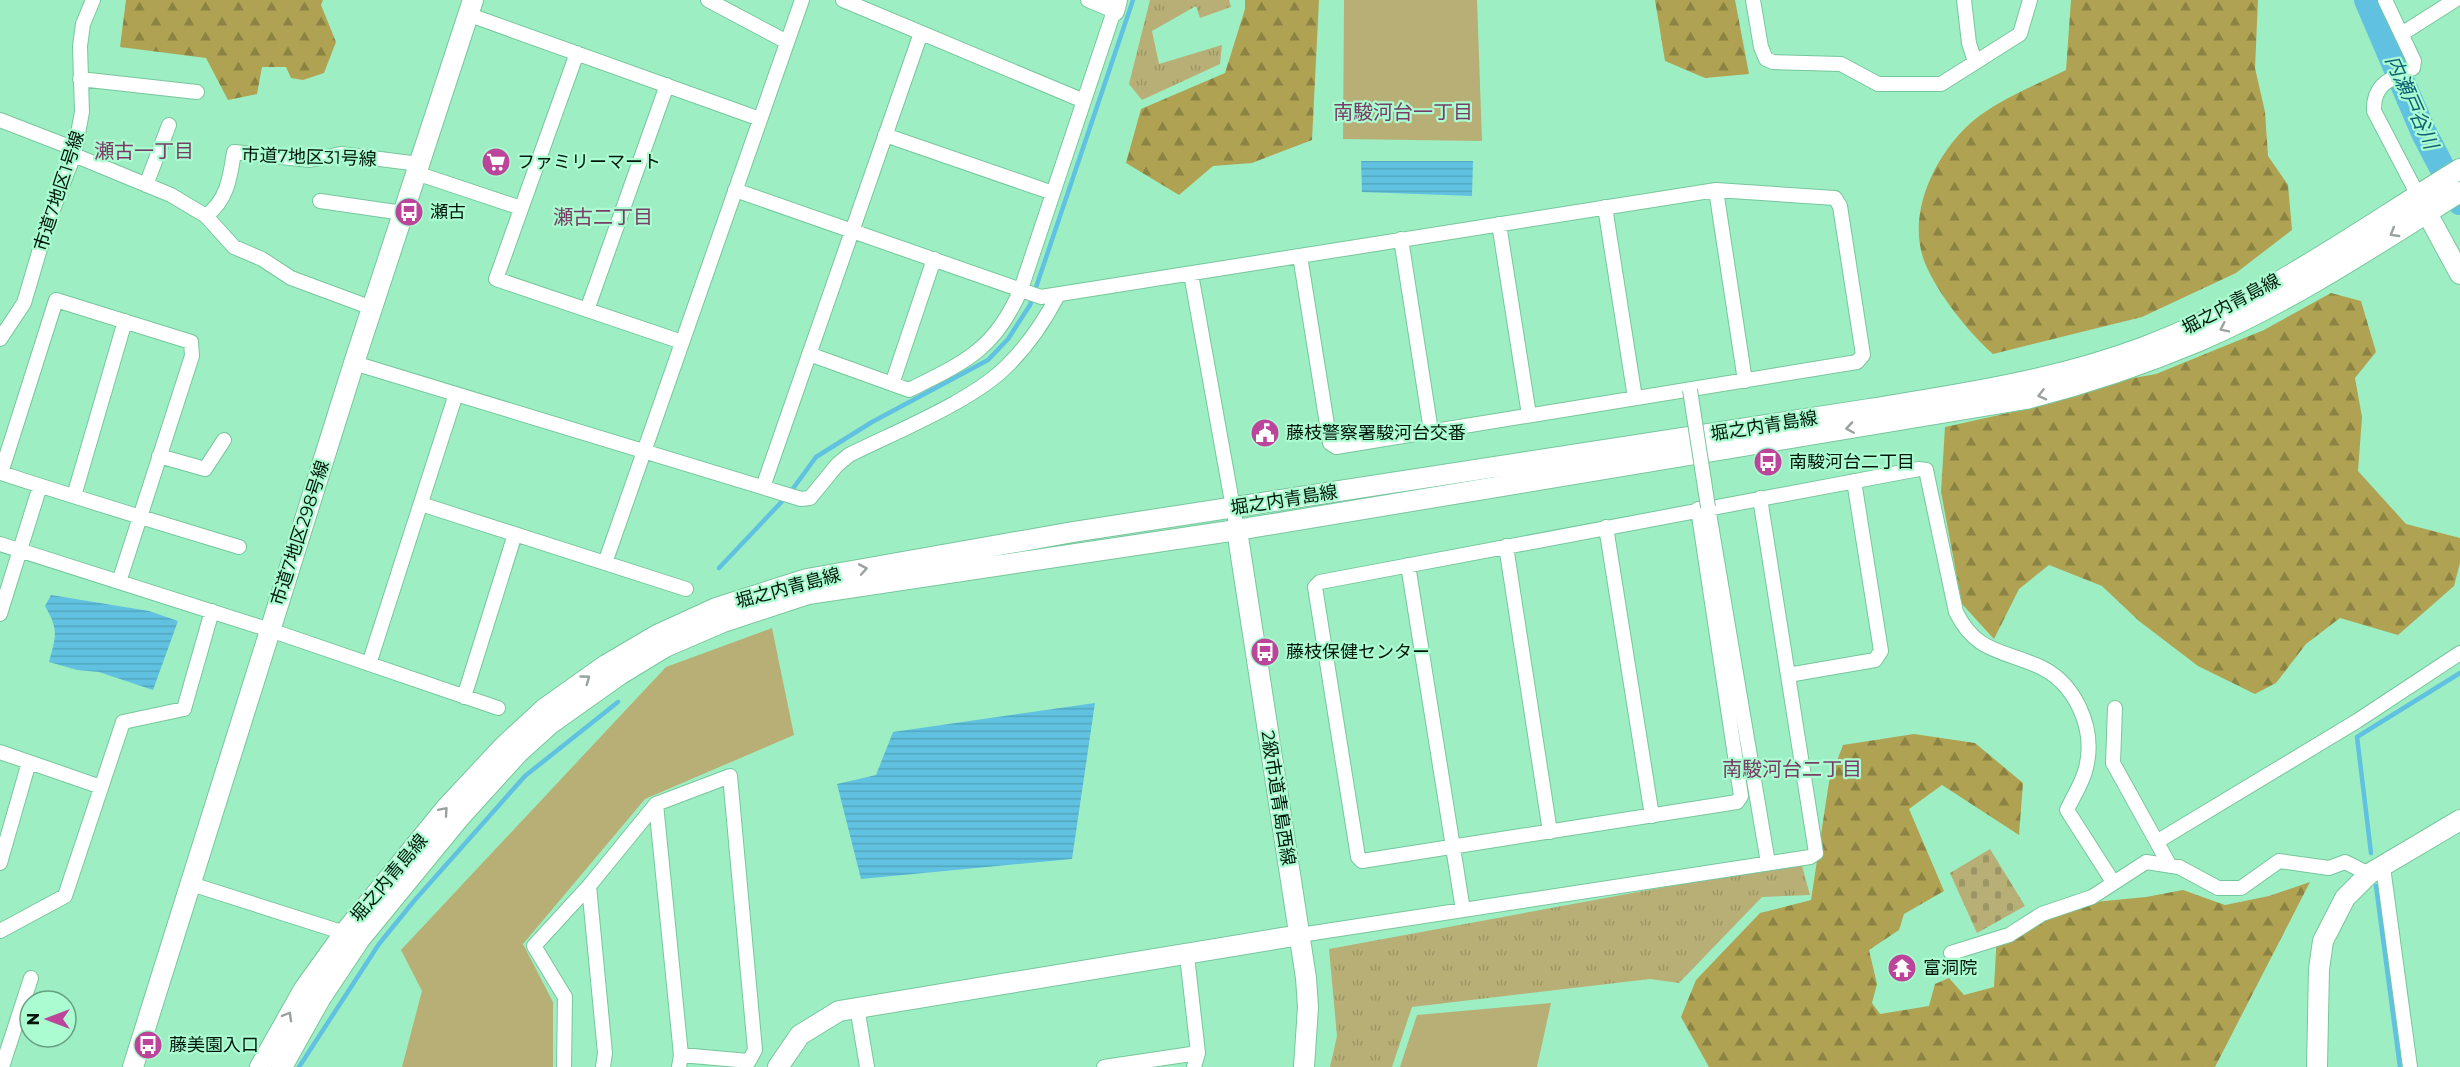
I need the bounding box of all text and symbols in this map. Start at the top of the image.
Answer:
water label: 内瀬戸谷川 [2381,51,2444,154]
district label: 南駿河台一丁目 [1333,100,1473,124]
street label: 市道7地区1号線 [29,128,89,254]
district label: 瀬古一丁目 [94,139,194,163]
street label: 市道7地区31号線 [241,144,377,170]
supermarket icon: ファミリーマート [480,146,512,178]
place label: ファミリーマート [517,151,661,173]
bus stop icon: 瀬古 [393,196,425,228]
place label: 瀬古 [430,201,466,223]
district label: 瀬古二丁目 [553,205,653,229]
one-way arrow [2390,225,2400,237]
street label: 堀之内青島線 [2178,269,2284,339]
one-way arrow [2220,321,2231,333]
one-way arrow [2037,387,2047,400]
street label: 堀之内青島線 [1709,407,1819,445]
public building icon: 藤枝警察署駿河台交番 [1249,417,1281,449]
one-way arrow [1845,421,1855,434]
place label: 藤枝警察署駿河台交番 [1286,422,1466,444]
bus stop icon: 南駿河台二丁目 [1752,446,1784,478]
place label: 南駿河台二丁目 [1789,451,1915,473]
street label: 市道7地区298号線 [266,458,334,608]
street label: 堀之内青島線 [1229,481,1339,519]
street label: 堀之内青島線 [733,563,843,613]
one-way arrow [857,563,867,576]
bus stop icon: 藤枝保健センター [1249,636,1281,668]
place label: 藤枝保健センター [1286,641,1430,663]
one-way arrow [580,675,591,686]
street label: 2級市道青島西線 [1256,729,1300,867]
district label: 南駿河台二丁目 [1722,757,1862,781]
one-way arrow [437,807,448,818]
street label: 堀之内青島線 [346,830,432,926]
temple icon: 富洞院 [1886,952,1918,984]
place label: 富洞院 [1923,957,1977,979]
north arrow [18,989,78,1049]
one-way arrow [281,1012,293,1022]
text: N [24,1013,43,1025]
bus stop icon: 藤美園入口 [132,1029,164,1061]
place label: 藤美園入口 [169,1034,259,1056]

